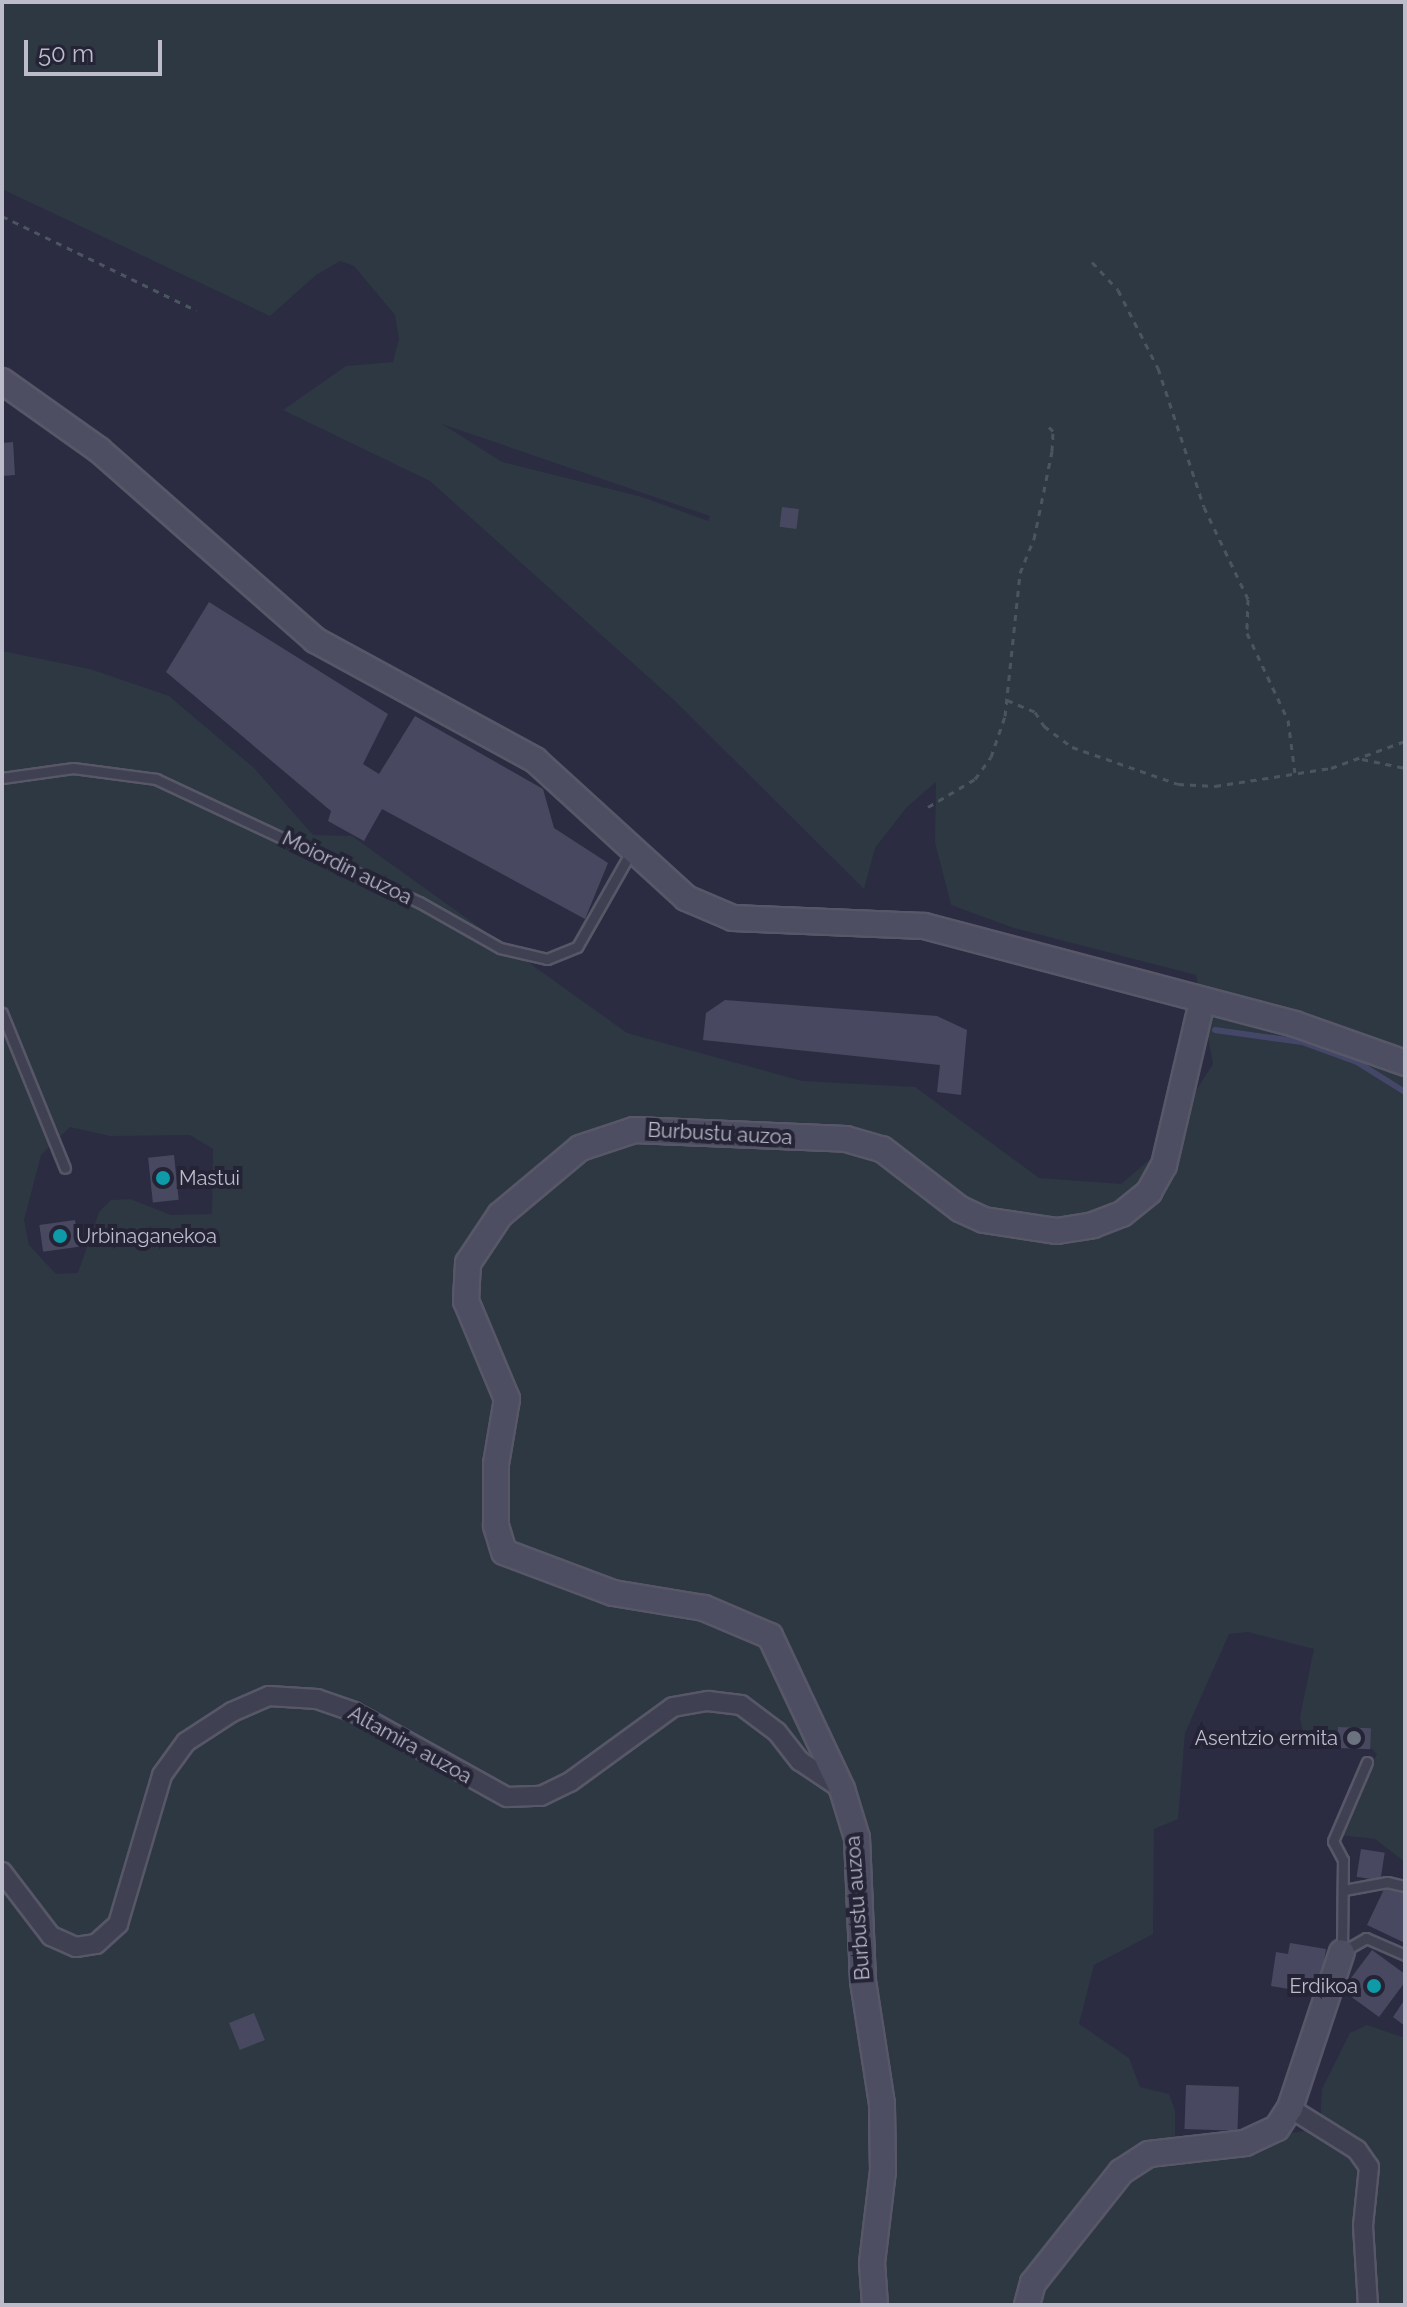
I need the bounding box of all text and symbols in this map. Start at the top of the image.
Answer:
scale bar [28,24,166,74]
text: 50 m [38,39,94,68]
street label: Moiordin auzoa [278,826,416,910]
street label: Burbustu auzoa [647,1118,793,1150]
place label: Mastui [179,1166,240,1190]
marker: Mastui [154,1169,172,1187]
place label: Urbinaganekoa [76,1224,217,1248]
marker: Urbinaganekoa [51,1227,69,1245]
street label: Altamira auzoa [344,1701,476,1789]
place label: Asentzio ermita [1195,1726,1338,1750]
marker: Asentzio ermita [1345,1729,1363,1747]
street label: Burbustu auzoa [841,1835,875,1981]
place label: Erdikoa [1290,1974,1358,1998]
marker: Erdikoa [1365,1977,1383,1995]

